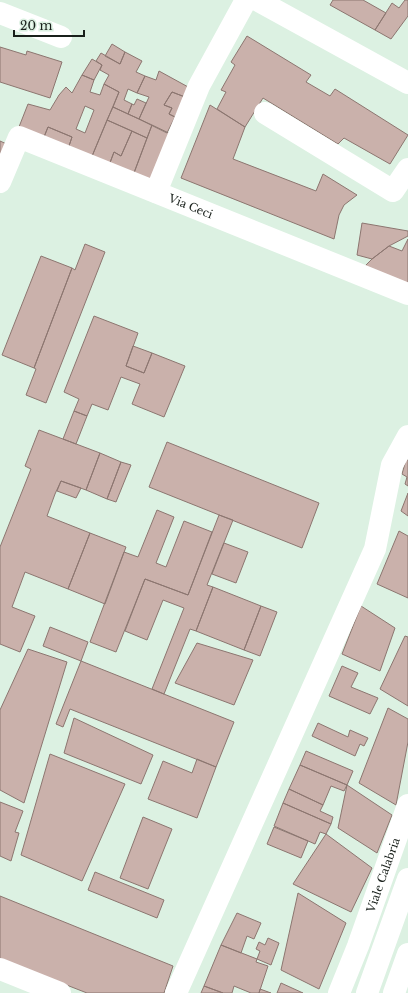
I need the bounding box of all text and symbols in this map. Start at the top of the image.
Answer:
scale bar [14,12,84,38]
text: 20 m [20,18,52,33]
street label: Via Ceci [166,191,215,222]
street label: Viale Calabria [363,835,403,915]

